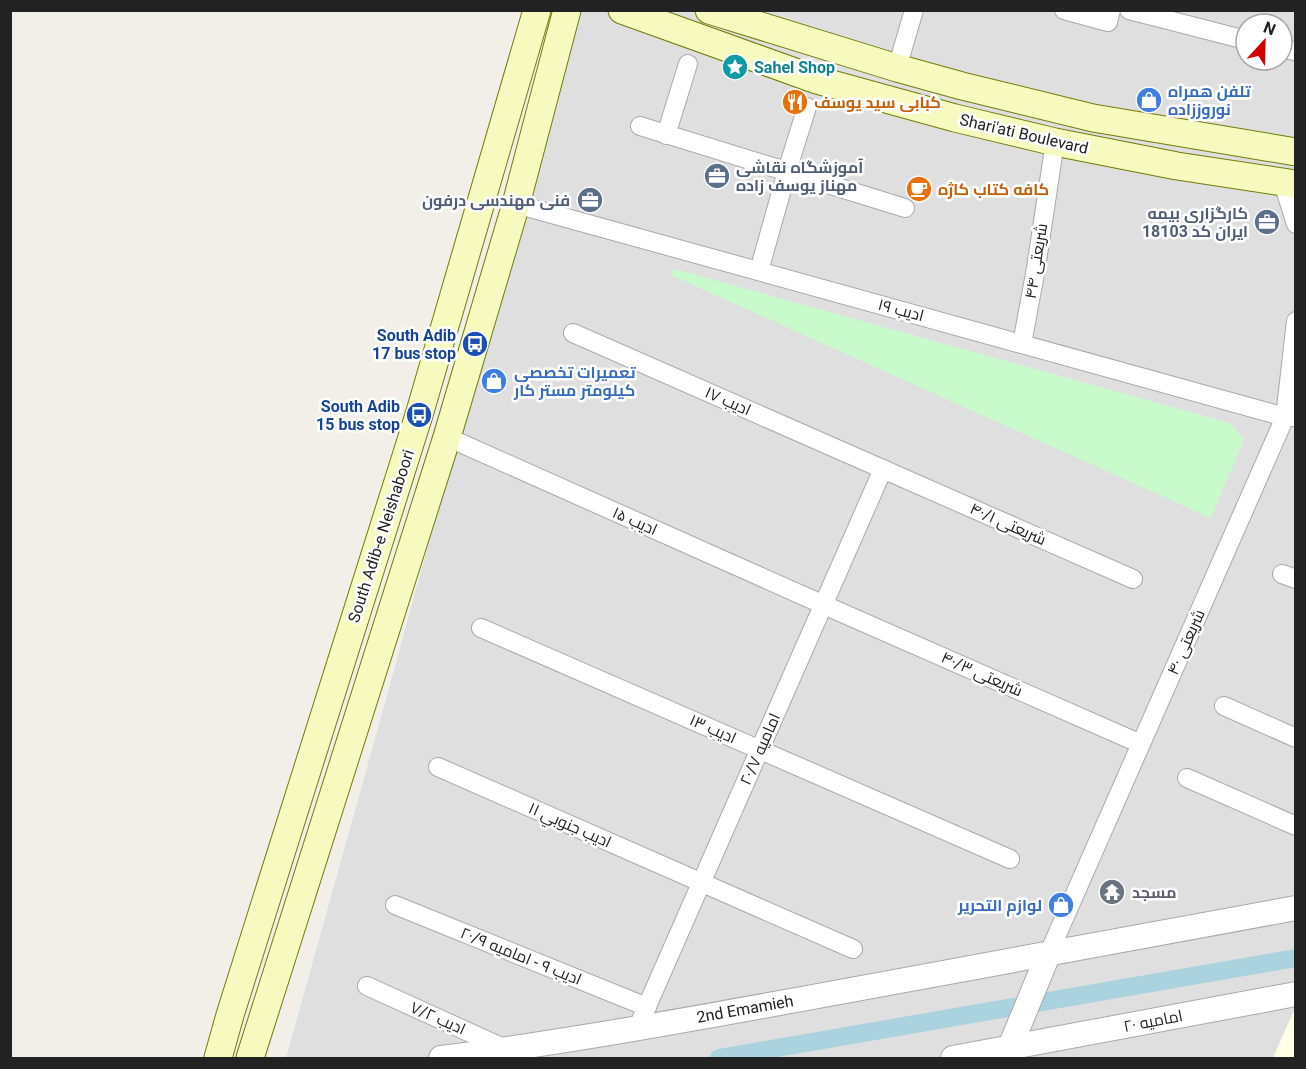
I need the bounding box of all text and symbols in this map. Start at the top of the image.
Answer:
north arrow [1234,12,1294,72]
text: N [1261,18,1278,39]
place icon: Sahel Shop [720,52,750,82]
place label: Sahel Shop [754,58,835,77]
place label: تلفن همراه نوروززاده [1168,82,1252,119]
shop icon: تلفن همراه نوروززاده [1134,85,1164,115]
restaurant icon: کبابی سید یوسف [780,87,810,117]
place label: کبابی سید یوسف [814,93,941,112]
street label: Shari'ati Boulevard [958,110,1090,158]
place label: آموزشگاه نقاشی مهناز یوسف زاده [736,158,863,195]
office icon: آموزشگاه نقاشی مهناز یوسف زاده [702,161,732,191]
cafe icon: کافه کتاب کاژه [904,174,934,204]
place label: کافه کتاب کاژه [938,180,1049,199]
office icon: فنی مهندسی درفون [575,185,605,215]
place label: فنی مهندسی درفون [422,191,570,210]
place label: کارگزاری بیمه ایران کد 18103 [1142,204,1248,241]
office icon: کارگزاری بیمه ایران کد 18103 [1252,207,1282,237]
street label: شریعتی ۴۴ [1021,222,1052,300]
street label: ادیب ۱۹ [876,295,926,325]
place label: South Adib 17 bus stop [372,326,456,363]
bus stop icon: South Adib 17 bus stop [460,329,490,359]
place label: تعمیرات تخصصی کیلومتر مستر کار [513,363,637,400]
shop icon: تعمیرات تخصصی کیلومتر مستر کار [479,366,509,396]
street label: ادیب ۱۷ [702,382,754,420]
place label: South Adib 15 bus stop [316,397,400,434]
bus stop icon: South Adib 15 bus stop [404,400,434,430]
street label: South Adib-e Neishaboori [344,447,418,625]
street label: شریعتی ۴۰/۱ [967,499,1049,550]
street label: ادیب ۱۵ [610,503,660,539]
street label: شریعتی ۴۰ [1163,606,1210,678]
street label: شریعتی ۴۰/۳ [938,648,1026,701]
street label: ادیب ۱۳ [687,710,739,748]
street label: امامیه ۲۰/۷ [736,710,784,788]
street label: ادیب جنوبي ١١ [524,798,614,855]
temple icon: مسجد [1097,877,1127,907]
place label: مسجد [1132,883,1177,902]
shop icon: لوازم التحریر [1046,890,1076,920]
place label: لوازم التحریر [957,896,1042,917]
street label: ادیب ۹ - امامیه ۲۰/۹ [458,923,584,989]
street label: 2nd Emamieh [695,991,795,1027]
street label: ادیب ۷/۲ [407,997,469,1039]
street label: امامیه ۲۰ [1122,1006,1184,1036]

